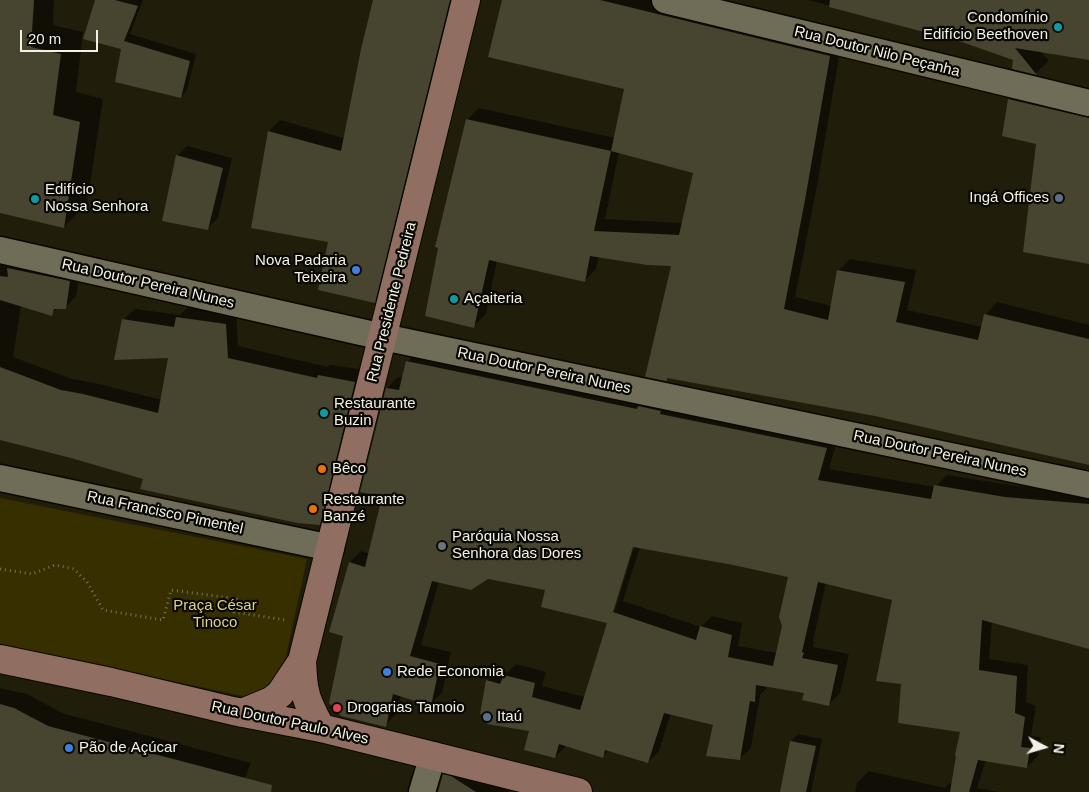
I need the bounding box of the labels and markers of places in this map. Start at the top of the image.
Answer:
place label: Condomínio Edifício Beethoven [923,9,1048,44]
marker: Condomínio Edifício Beethoven [1052,21,1064,33]
place label: Edifício Nossa Senhora [45,181,148,216]
place label: Ingá Offices [969,189,1049,207]
marker: Ingá Offices [1053,192,1065,204]
marker: Edifício Nossa Senhora [29,193,41,205]
place label: Nova Padaria Teixeira [255,252,346,287]
marker: Nova Padaria Teixeira [350,264,362,276]
place label: Açaiteria [464,290,522,308]
marker: Açaiteria [448,293,460,305]
place label: Restaurante Buzin [334,395,416,430]
marker: Restaurante Buzin [318,407,330,419]
place label: Bêco [332,460,366,478]
marker: Bêco [316,463,328,475]
place label: Restaurante Banzé [323,491,405,526]
marker: Restaurante Banzé [307,503,319,515]
place label: Paróquia Nossa Senhora das Dores [452,528,581,563]
marker: Paróquia Nossa Senhora das Dores [436,540,448,552]
place label: Rede Economia [397,663,504,681]
marker: Rede Economia [381,666,393,678]
place label: Drogarias Tamoio [347,699,465,717]
marker: Drogarias Tamoio [331,702,343,714]
place label: Itaú [497,708,522,726]
marker: Itaú [481,711,493,723]
place label: Pão de Açúcar [79,739,177,757]
marker: Pão de Açúcar [63,742,75,754]

